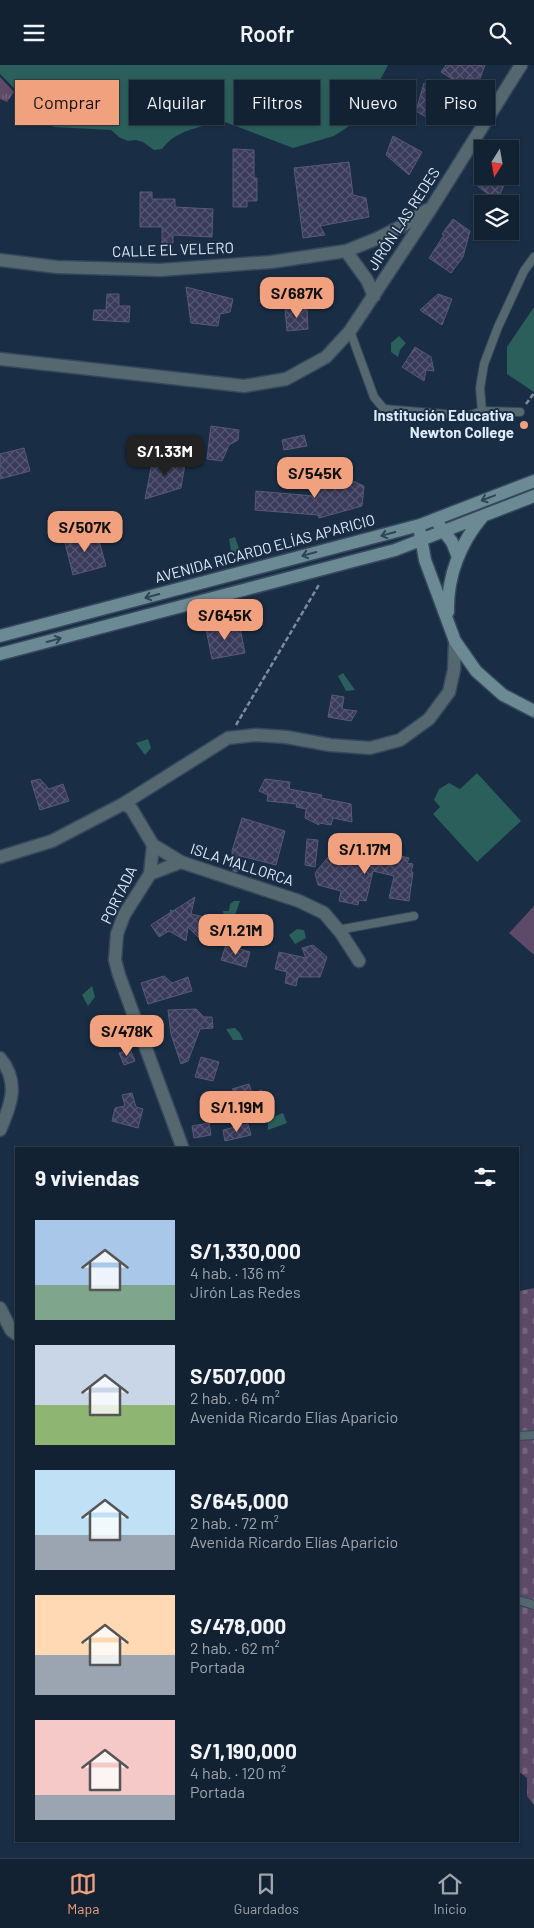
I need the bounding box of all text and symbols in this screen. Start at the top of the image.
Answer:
icon: menu [20,19,48,47]
icon: search [486,19,514,47]
text: Roofr [240,20,294,46]
chip: Comprar [15,80,119,125]
chip: Alquilar [129,80,224,125]
chip: Filtros [234,80,320,125]
chip: Nuevo [330,80,416,125]
chip: Piso [426,80,495,125]
north arrow [474,140,519,185]
map controls [474,140,519,240]
street label: JIRÓN LAS REDES [363,164,443,273]
button: layers [474,195,519,240]
street label: CALLE EL VELERO [112,238,234,260]
pin: S/687K [256,277,338,319]
text: S/687K [271,283,323,302]
place label: Institución Educativa Newton College [374,406,514,441]
marker: Institución Educativa Newton College [518,419,530,431]
pin: S/1.33M [119,435,211,477]
text: S/1.33M [137,441,193,460]
pin: S/545K [274,457,356,499]
text: S/545K [288,463,342,482]
one-way arrow [481,494,497,503]
street label: AVENIDA RICARDO ELÍAS APARICIO [153,510,377,586]
pin: S/507K [44,511,126,553]
text: S/507K [59,517,111,536]
one-way arrow [380,529,396,539]
one-way arrow [302,550,318,560]
one-way arrow [145,591,161,601]
pin: S/645K [184,599,266,641]
text: S/645K [198,605,252,624]
one-way arrow [45,635,61,644]
pin: S/1.17M [319,833,411,875]
street label: ISLA MALLORCA [188,839,296,889]
text: S/1.17M [339,839,391,858]
street label: PORTADA [96,863,140,926]
pin: S/1.21M [190,913,282,956]
text: S/1.21M [209,920,263,939]
pin: S/478K [86,1015,168,1057]
text: S/478K [101,1021,153,1040]
pin: S/1.19M [191,1091,283,1133]
text: S/1.19M [211,1097,263,1116]
icon: filters [471,1163,499,1191]
text: 9 viviendas [35,1165,139,1190]
text: S/1,330,000 [190,1238,301,1263]
icon: home [75,1240,135,1300]
text: 4 hab. · 136 m² [190,1263,285,1282]
text: Jirón Las Redes [190,1282,301,1301]
text: S/507,000 [190,1363,286,1388]
icon: home [75,1365,135,1425]
text: 2 hab. · 64 m² [190,1388,280,1407]
text: Avenida Ricardo Elías Aparicio [190,1407,398,1426]
text: S/645,000 [190,1488,289,1513]
icon: home [75,1490,135,1550]
text: 2 hab. · 72 m² [190,1513,279,1532]
text: Avenida Ricardo Elías Aparicio [190,1532,398,1551]
text: S/478,000 [190,1613,286,1638]
icon: home [75,1615,135,1675]
text: 2 hab. · 62 m² [190,1638,280,1657]
text: Portada [190,1657,245,1676]
text: S/1,190,000 [190,1738,297,1763]
icon: home [75,1740,135,1800]
text: 4 hab. · 120 m² [190,1763,286,1782]
text: Portada [190,1782,245,1801]
tab: Mapa [67,1870,99,1917]
tab: Guardados [234,1870,299,1917]
tab: Inicio [433,1870,467,1917]

